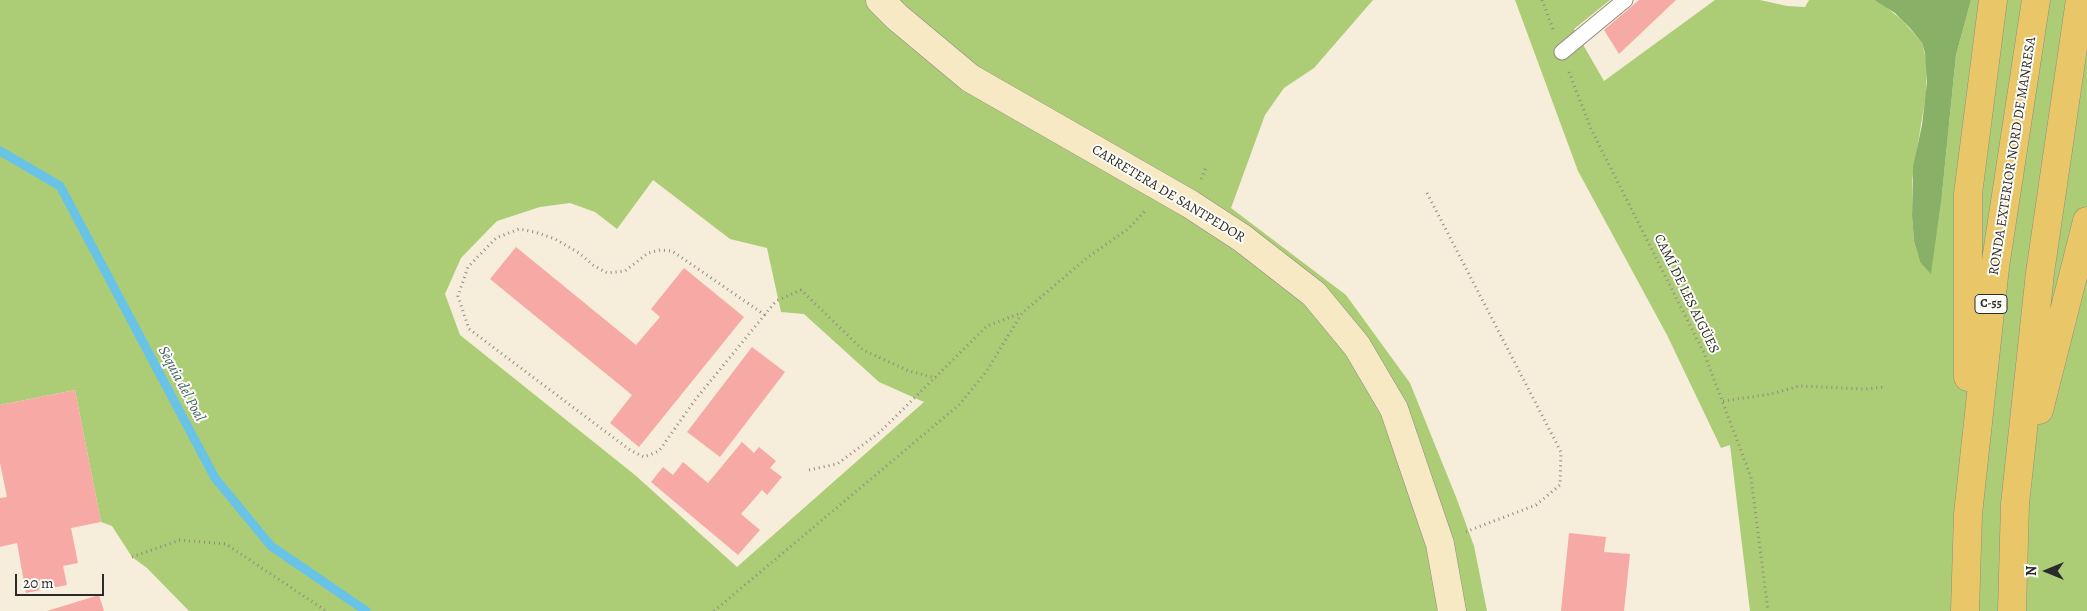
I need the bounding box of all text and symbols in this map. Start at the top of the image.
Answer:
street label: RONDA EXTERIOR NORD DE MANRESA [1986,36,2040,276]
street label: CARRETERA DE SANTPEDOR [1088,142,1248,246]
street label: CAMÍ DE LES AIGÜES [1650,232,1722,356]
road number: C-55 [1975,294,2007,314]
water label: Sèquia del Poal [154,343,208,425]
north arrow [2022,546,2072,596]
scale bar [18,564,106,596]
text: N [2022,566,2041,576]
text: 20 m [23,573,54,593]

